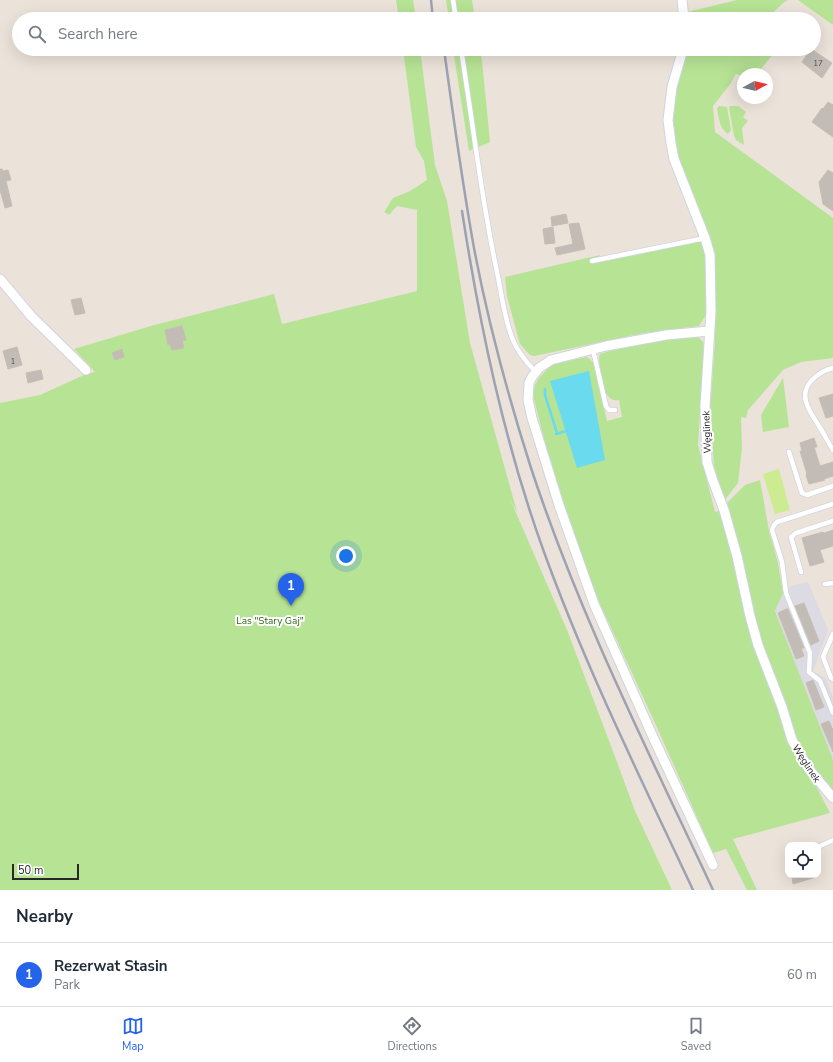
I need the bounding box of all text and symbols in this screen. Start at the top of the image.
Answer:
search box [12,12,821,56]
icon: search [26,23,48,45]
text: Search here [58,24,138,44]
house number: 17 [813,58,823,69]
north arrow [737,68,773,104]
house number: 1 [11,356,16,367]
street label: Węglinek [699,409,715,454]
your location [336,546,356,566]
pin: 1 [278,573,304,606]
park label: Las "Stary Gaj" [236,614,304,628]
street label: Węglinek [789,742,824,786]
map controls [785,842,821,878]
button: locate [785,842,821,878]
scale bar [12,862,79,881]
text: 50 m [18,863,43,878]
text: Nearby [16,905,73,928]
text: Rezerwat Stasin [54,956,167,976]
text: 1 [25,966,33,984]
text: 60 m [787,966,817,984]
text: Park [54,976,80,994]
tab: Map [122,1015,144,1054]
tab: Directions [388,1015,437,1054]
tab: Saved [681,1015,711,1054]

